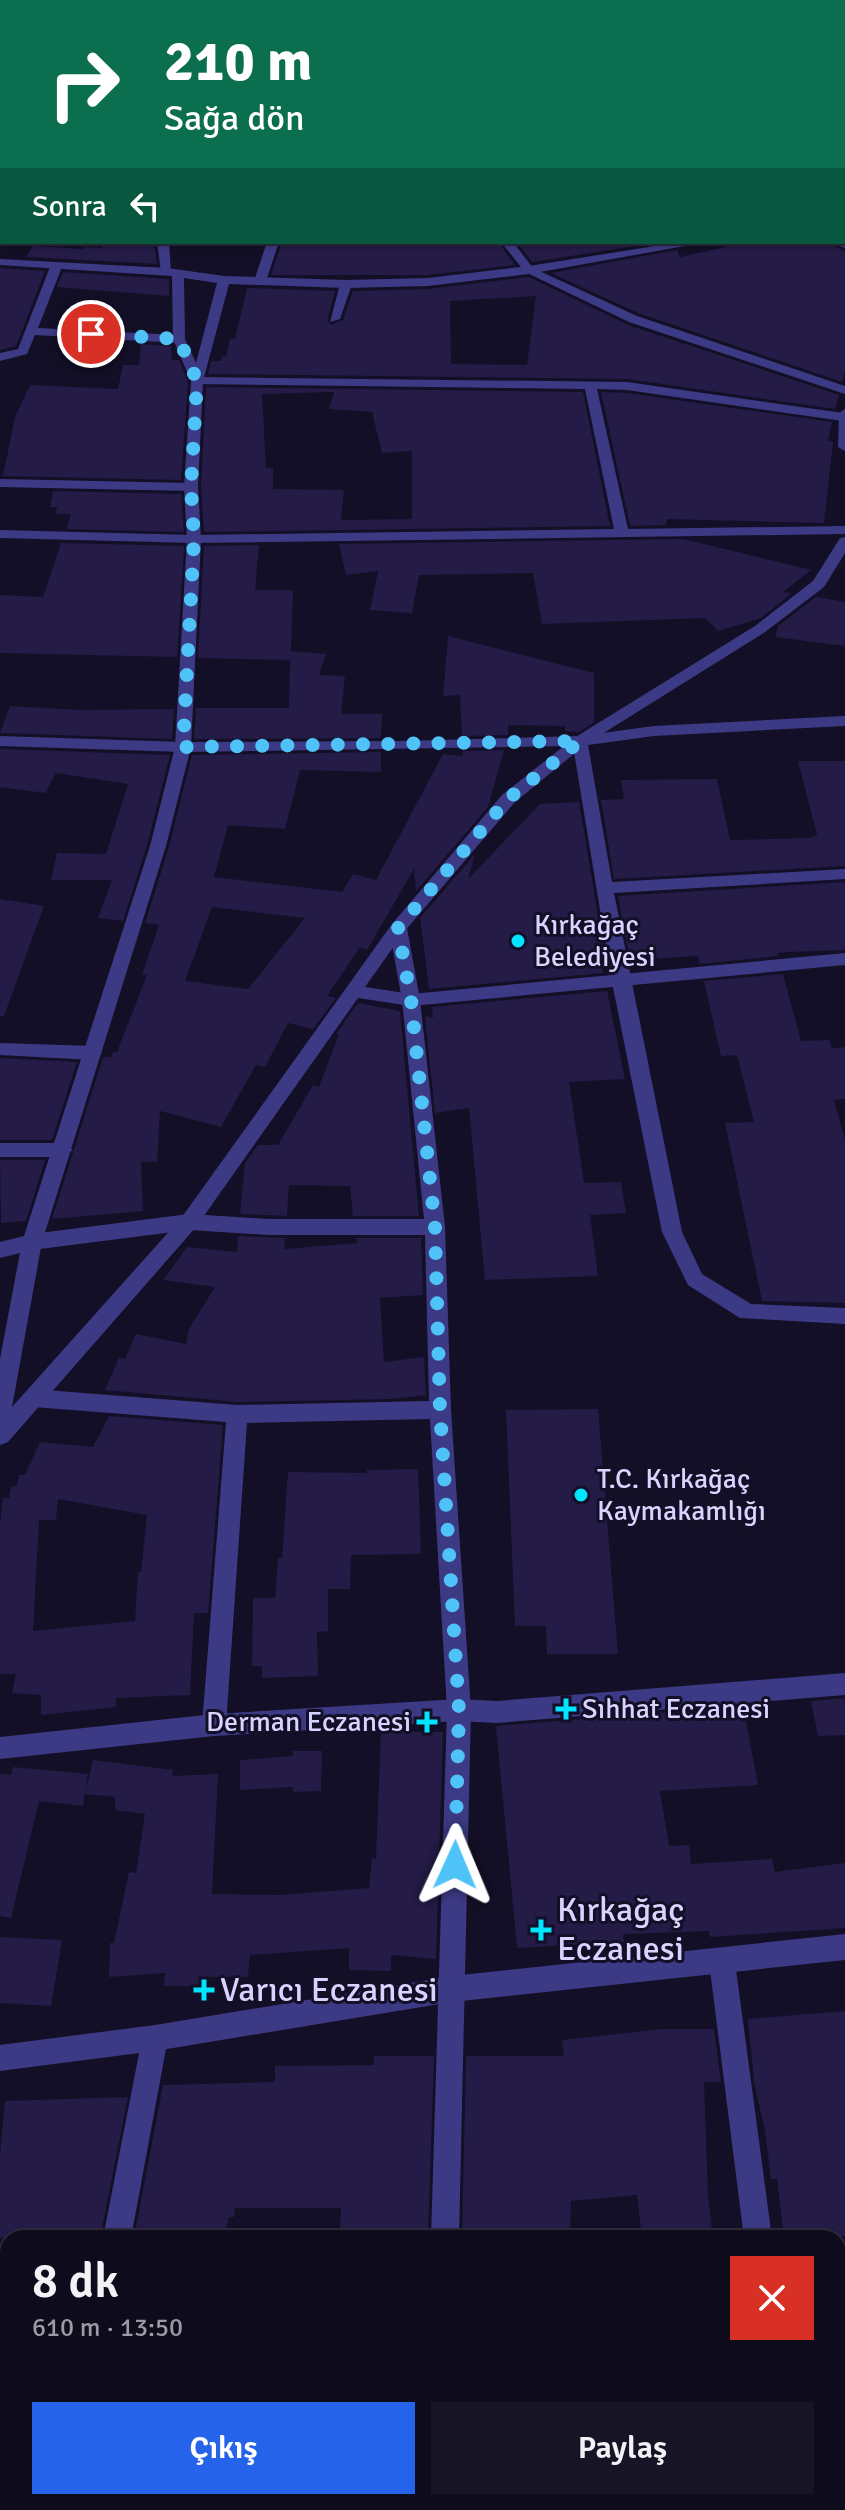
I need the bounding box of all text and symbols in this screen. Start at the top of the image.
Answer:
text: 210 m [164,27,312,96]
icon: right [32,32,136,136]
text: Sağa dön [164,96,305,141]
icon: left [123,184,167,228]
text: Sonra [32,188,107,225]
pin [57,300,125,368]
icon: arrive [69,312,113,356]
place label: Kırkağaç Belediyesi [534,908,656,974]
marker: Kırkağaç Belediyesi [509,932,527,950]
place label: T.C. Kırkağaç Kaymakamlığı [597,1462,766,1528]
marker: T.C. Kırkağaç Kaymakamlığı [572,1486,590,1504]
place label: Sıhhat Eczanesi [582,1692,770,1726]
marker: Sıhhat Eczanesi [557,1700,575,1718]
place label: Derman Eczanesi [206,1705,411,1739]
marker: Derman Eczanesi [418,1713,436,1731]
position arrow [413,1823,497,1907]
place label: Kırkağaç Eczanesi [557,1889,684,1970]
marker: Kırkağaç Eczanesi [532,1921,550,1939]
place label: Varıcı Eczanesi [220,1969,438,2011]
marker: Varıcı Eczanesi [195,1981,213,1999]
text: 8 dk [32,2252,119,2311]
button: close [730,2256,814,2340]
text: 610 m · 13:50 [32,2312,183,2344]
button: Çıkış [32,2402,415,2494]
button: Paylaş [431,2402,814,2494]

